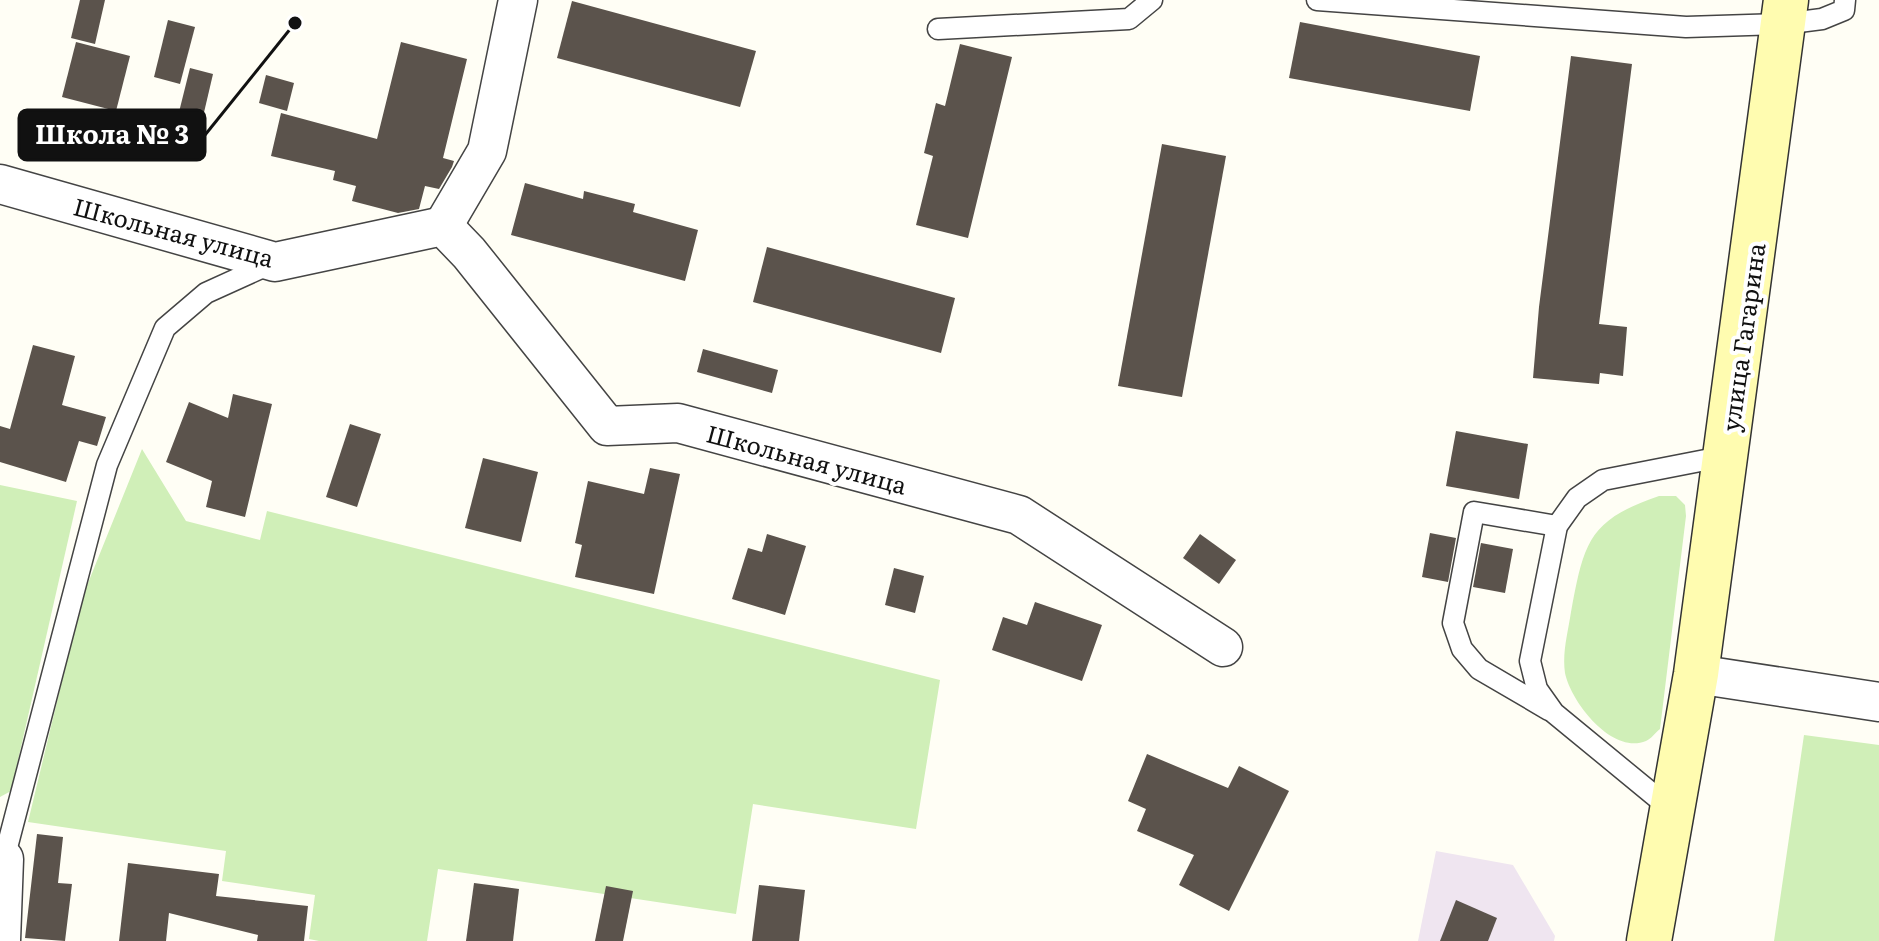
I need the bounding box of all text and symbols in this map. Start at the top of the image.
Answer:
callout: Школа № 3 [19,110,205,160]
text: Школа № 3 [35,113,189,152]
street label: Школьная улица [70,187,278,275]
street label: улица Гагарина [1711,241,1773,433]
street label: Школьная улица [703,414,911,502]

